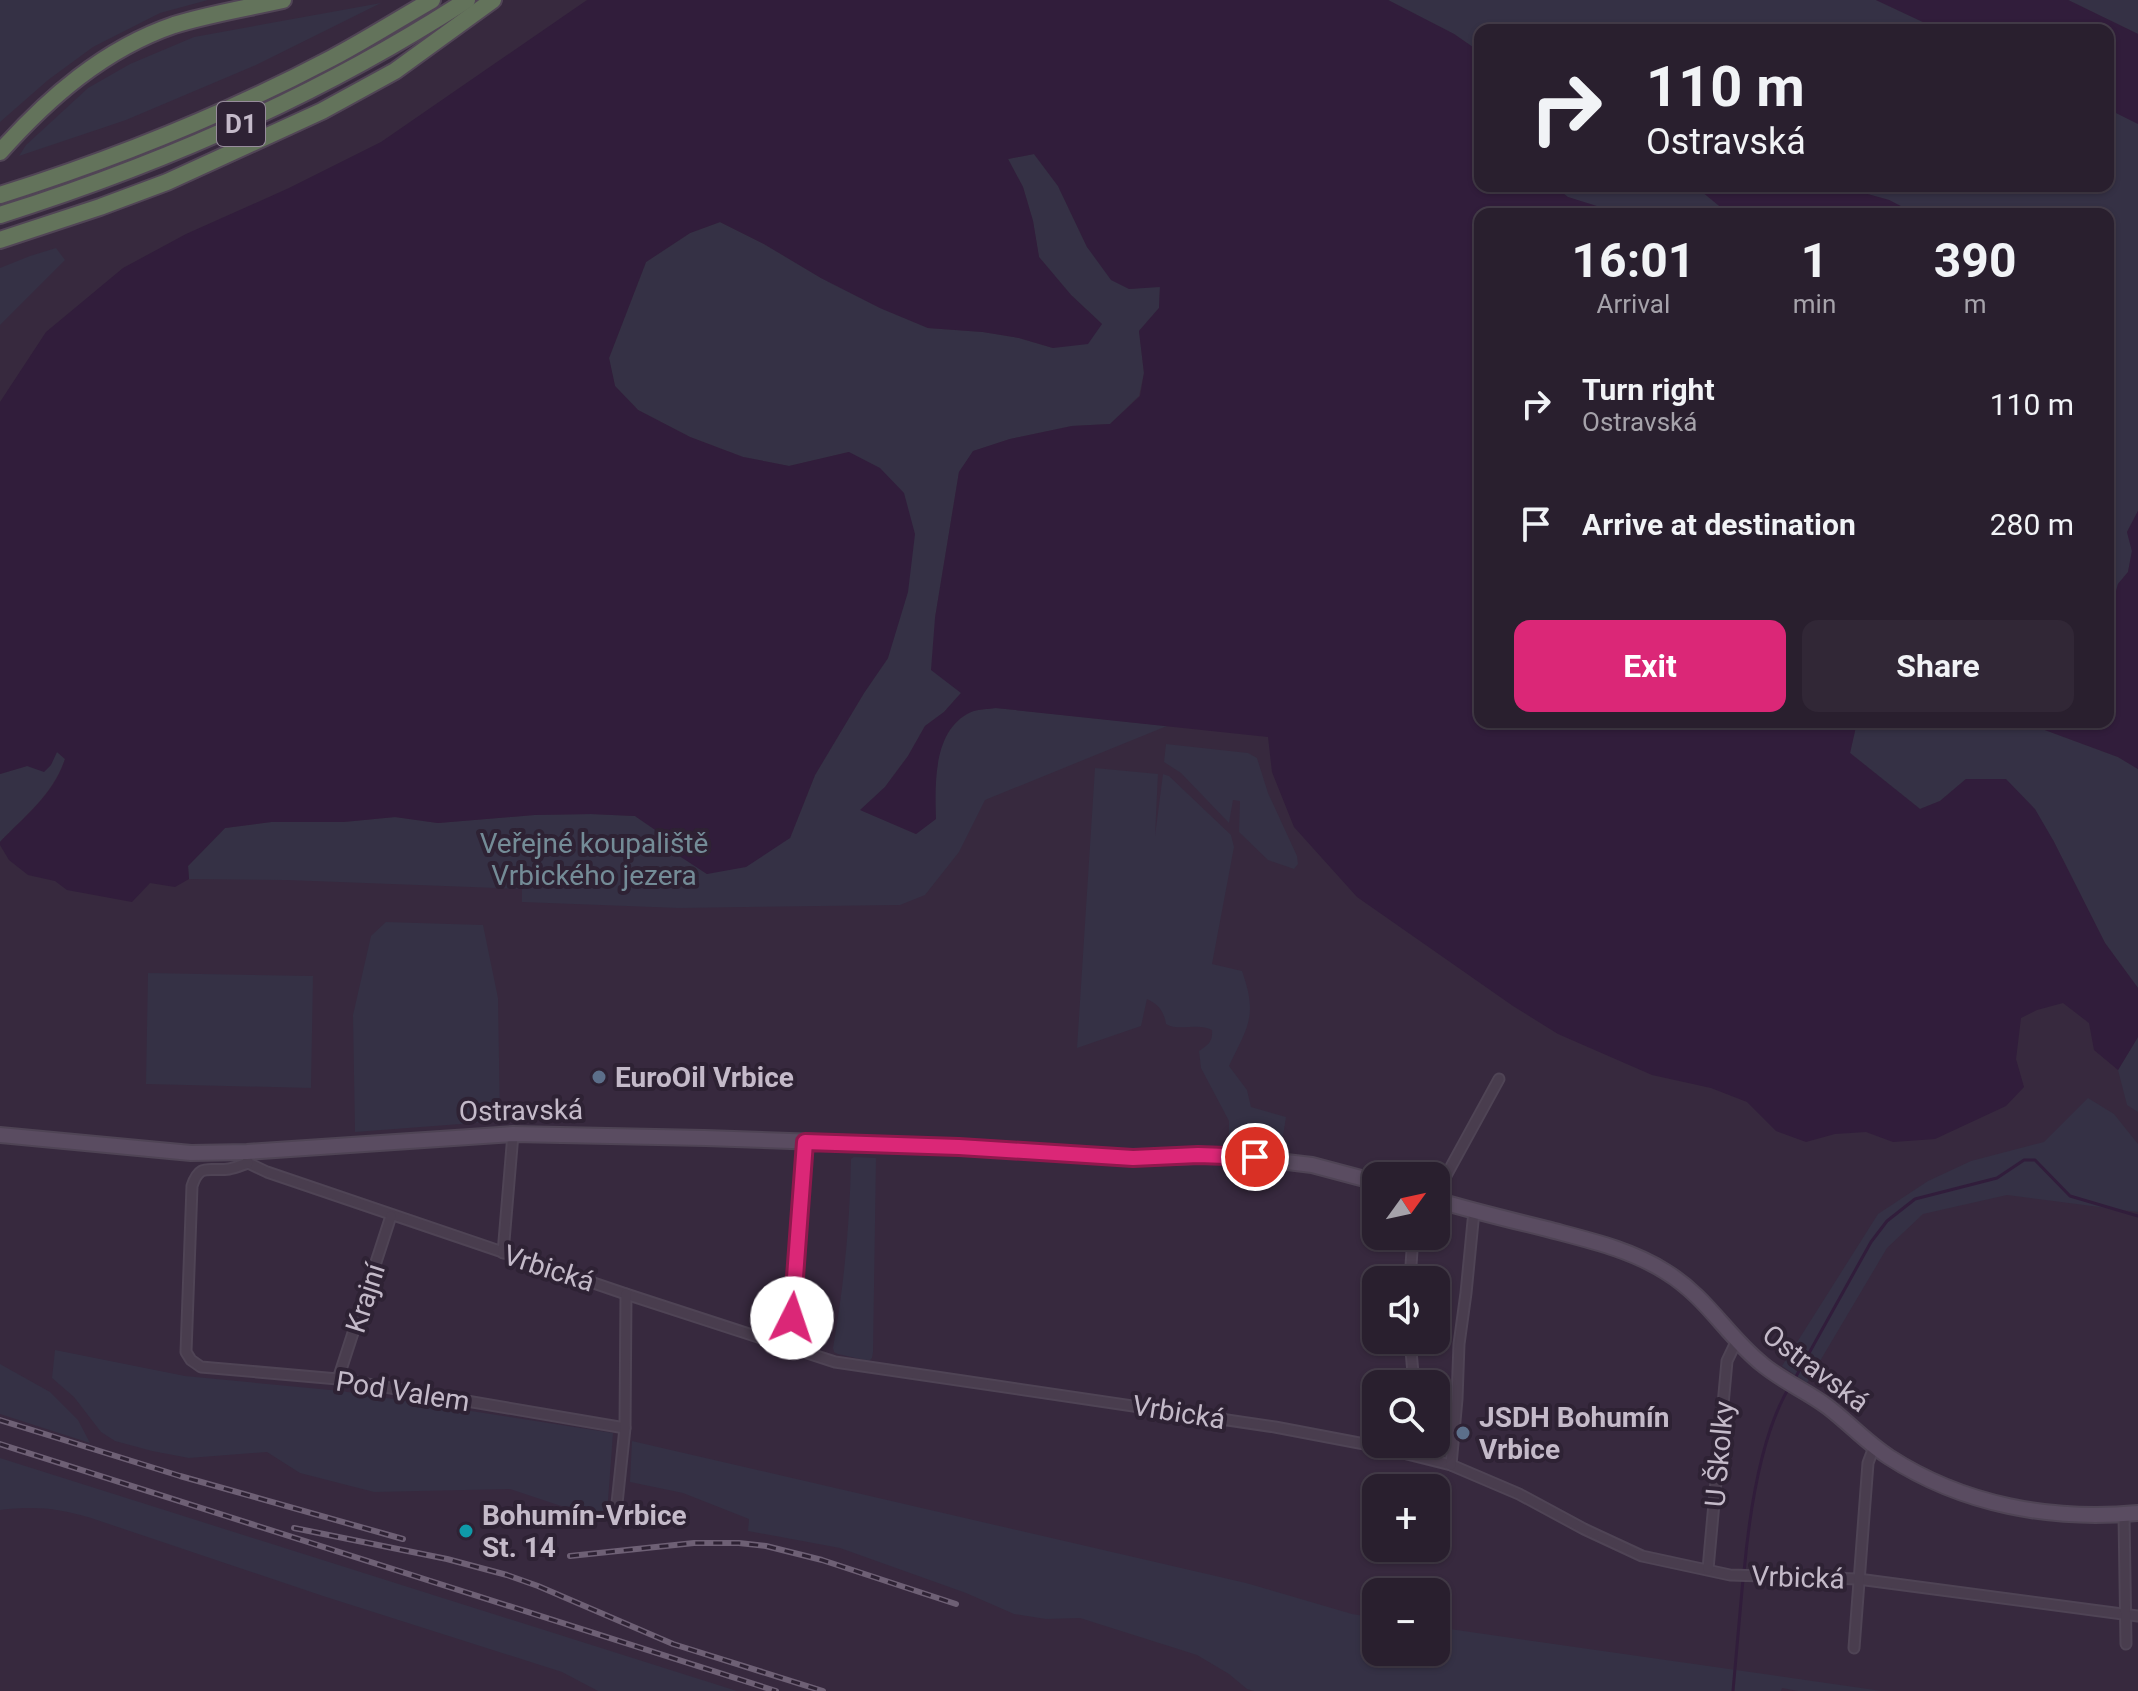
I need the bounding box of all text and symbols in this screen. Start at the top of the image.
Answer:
text: 110 m [1646,54,1805,120]
icon: right [1514,56,1618,160]
road number: D1 [217,102,265,146]
text: Ostravská [1646,121,1806,163]
text: 16:01 [1572,232,1695,289]
text: 1 [1801,232,1828,289]
text: 390 [1934,232,2016,289]
text: Arrival [1597,289,1670,319]
text: min [1793,289,1836,319]
text: m [1964,289,1987,319]
text: Turn right [1582,372,1715,407]
icon: right [1514,382,1558,426]
text: 110 m [1990,387,2074,422]
text: Ostravská [1582,407,1697,437]
icon: arrive [1514,502,1558,546]
text: Arrive at destination [1582,507,1856,542]
text: 280 m [1990,507,2074,542]
button: Exit [1514,620,1786,712]
button: Share [1802,620,2074,712]
park label: Veřejné koupaliště Vrbického jezera [480,827,708,892]
place label: EuroOil Vrbice [615,1061,794,1094]
marker: EuroOil Vrbice [590,1068,608,1086]
street label: Ostravská [459,1093,583,1128]
pin [1221,1123,1289,1191]
icon: arrive [1233,1135,1277,1179]
north arrow [1362,1162,1450,1250]
map controls [1362,1162,1450,1666]
street label: Vrbická [499,1238,598,1299]
street label: Krajní [339,1258,392,1337]
button: sound [1362,1266,1450,1354]
position arrow [750,1276,834,1360]
street label: Ostravská [1756,1318,1875,1419]
street label: Pod Valem [334,1365,472,1418]
button: search [1362,1370,1450,1458]
street label: Vrbická [1130,1389,1228,1436]
street label: U Školky [1698,1400,1741,1508]
place label: JSDH Bohumín Vrbice [1479,1401,1669,1466]
marker: JSDH Bohumín Vrbice [1454,1424,1472,1442]
button: + [1362,1474,1450,1562]
place label: Bohumín-Vrbice St. 14 [482,1499,687,1564]
marker: Bohumín-Vrbice St. 14 [457,1522,475,1540]
street label: Vrbická [1751,1559,1845,1596]
button: − [1362,1578,1450,1666]

